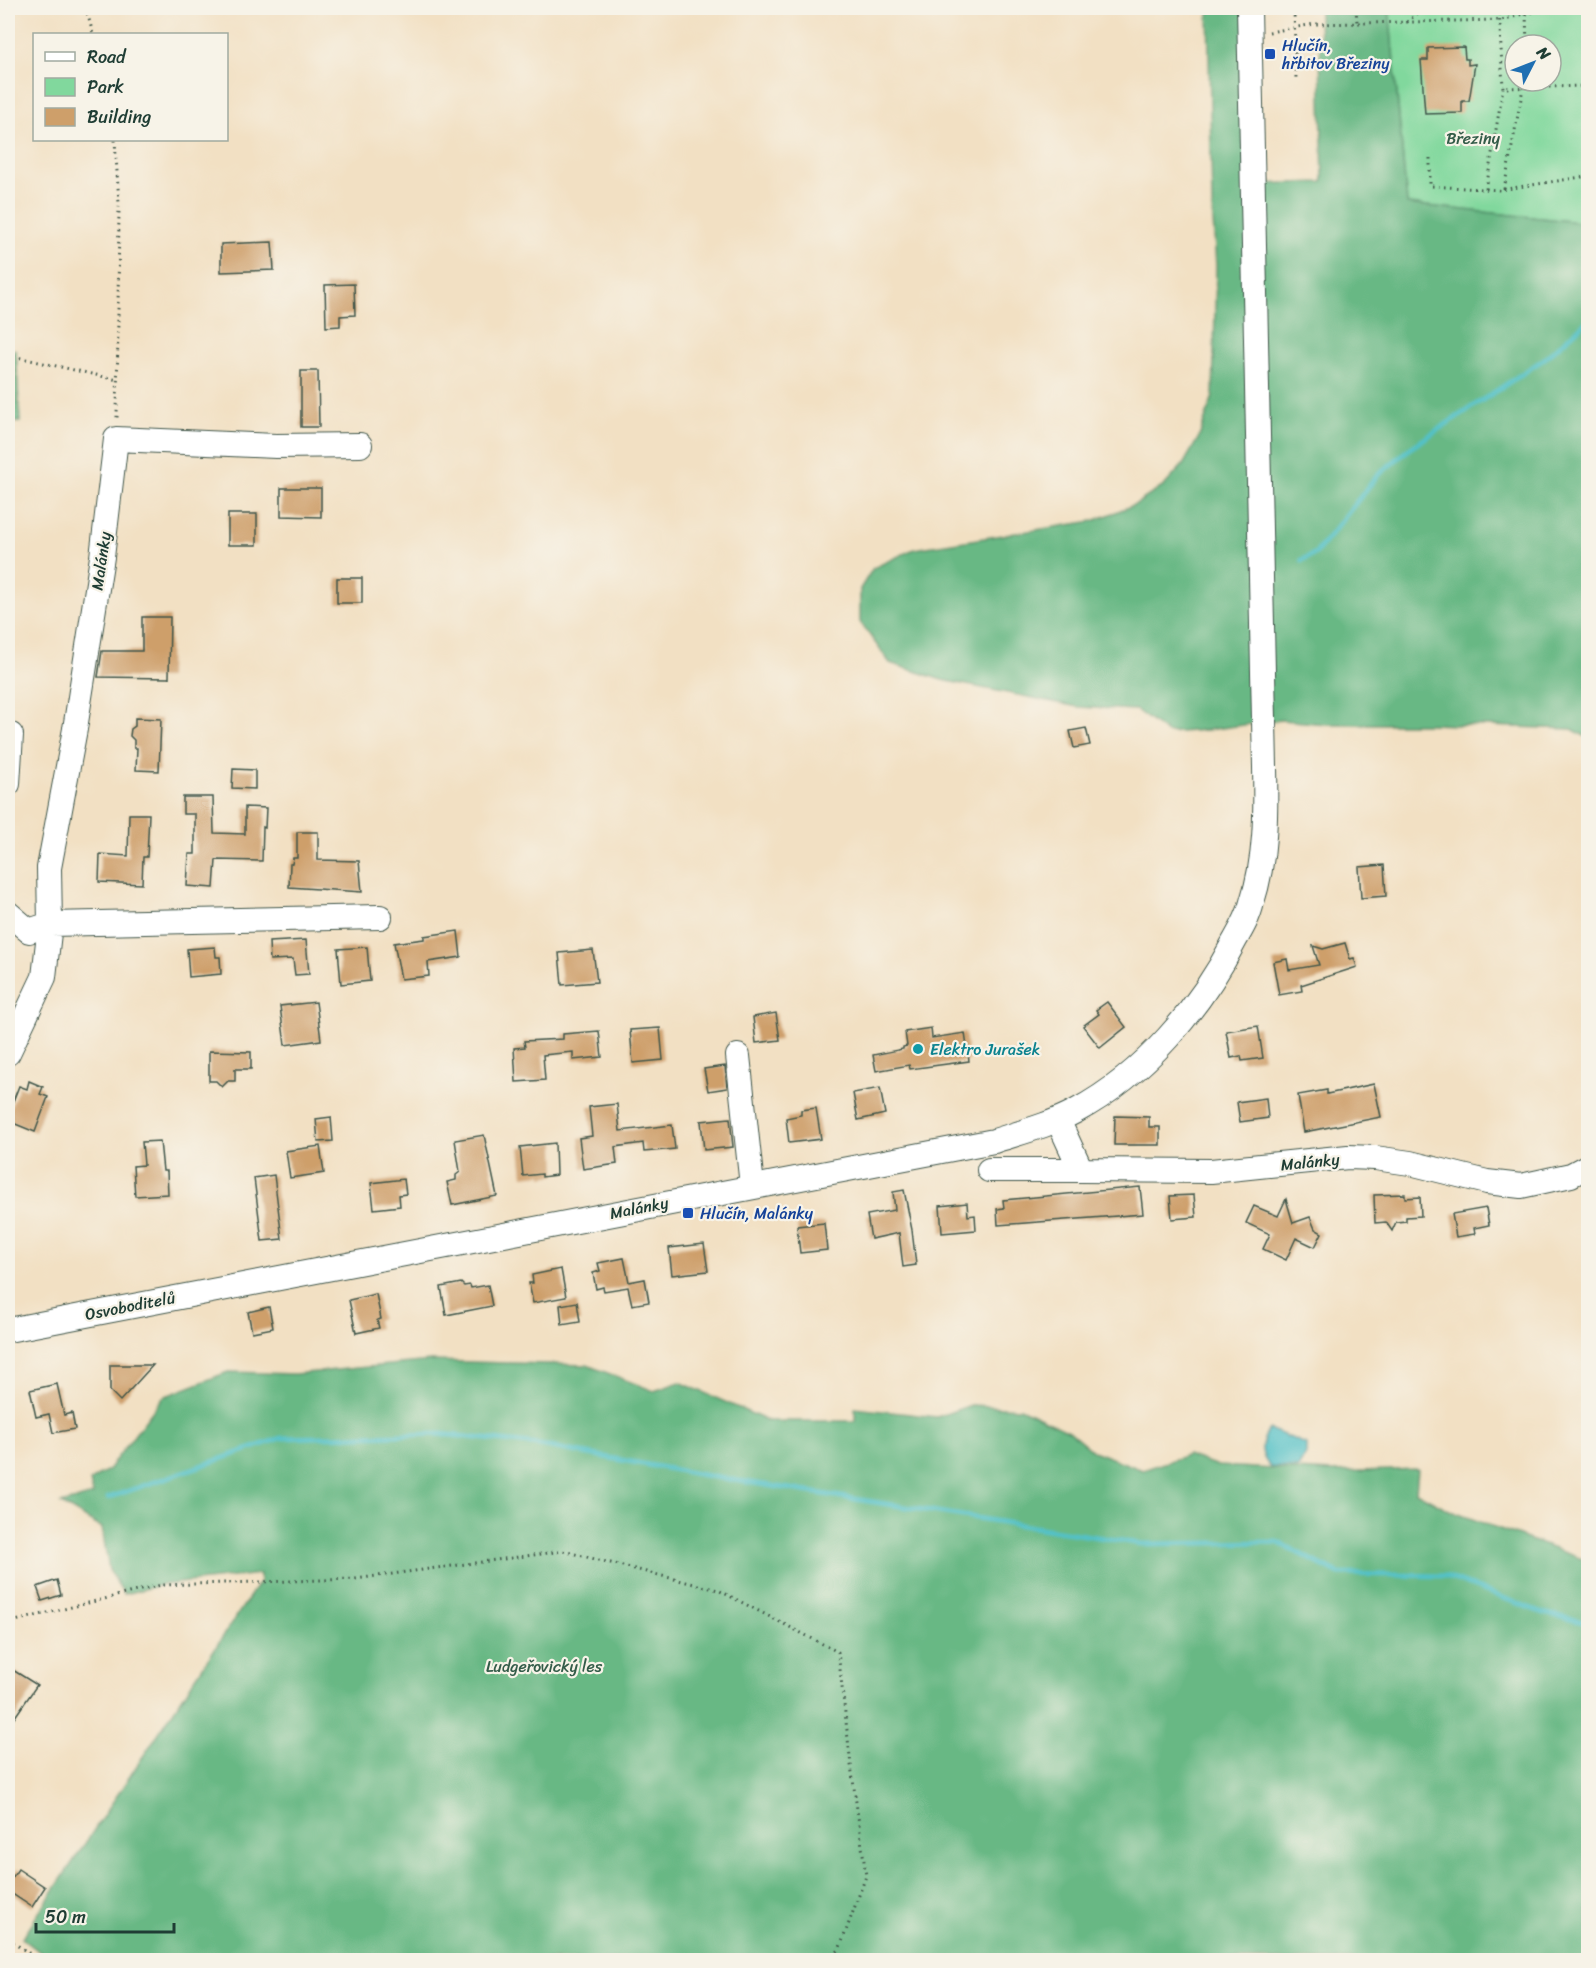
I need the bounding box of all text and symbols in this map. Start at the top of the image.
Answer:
place label: Hlučín, hřbitov Březiny [1281,31,1390,78]
legend [33,33,228,141]
north arrow [1503,33,1563,93]
text: N [1529,39,1559,68]
text: Road [87,41,127,73]
marker: Hlučín, hřbitov Březiny [1263,47,1277,61]
text: Park [87,71,124,103]
text: Building [87,101,151,133]
park label: Březiny [1446,124,1501,153]
street label: Malánky [83,529,120,592]
place label: Elektro Jurašek [930,1035,1040,1064]
marker: Elektro Jurašek [911,1042,925,1056]
street label: Malánky [1279,1144,1342,1180]
street label: Malánky [607,1188,671,1228]
place label: Hlučín, Malánky [700,1199,814,1228]
marker: Hlučín, Malánky [681,1206,695,1220]
street label: Osvoboditelů [82,1283,178,1329]
park label: Ludgeřovický les [486,1652,603,1681]
scale bar [36,1896,174,1934]
text: 50 m [45,1901,86,1933]

